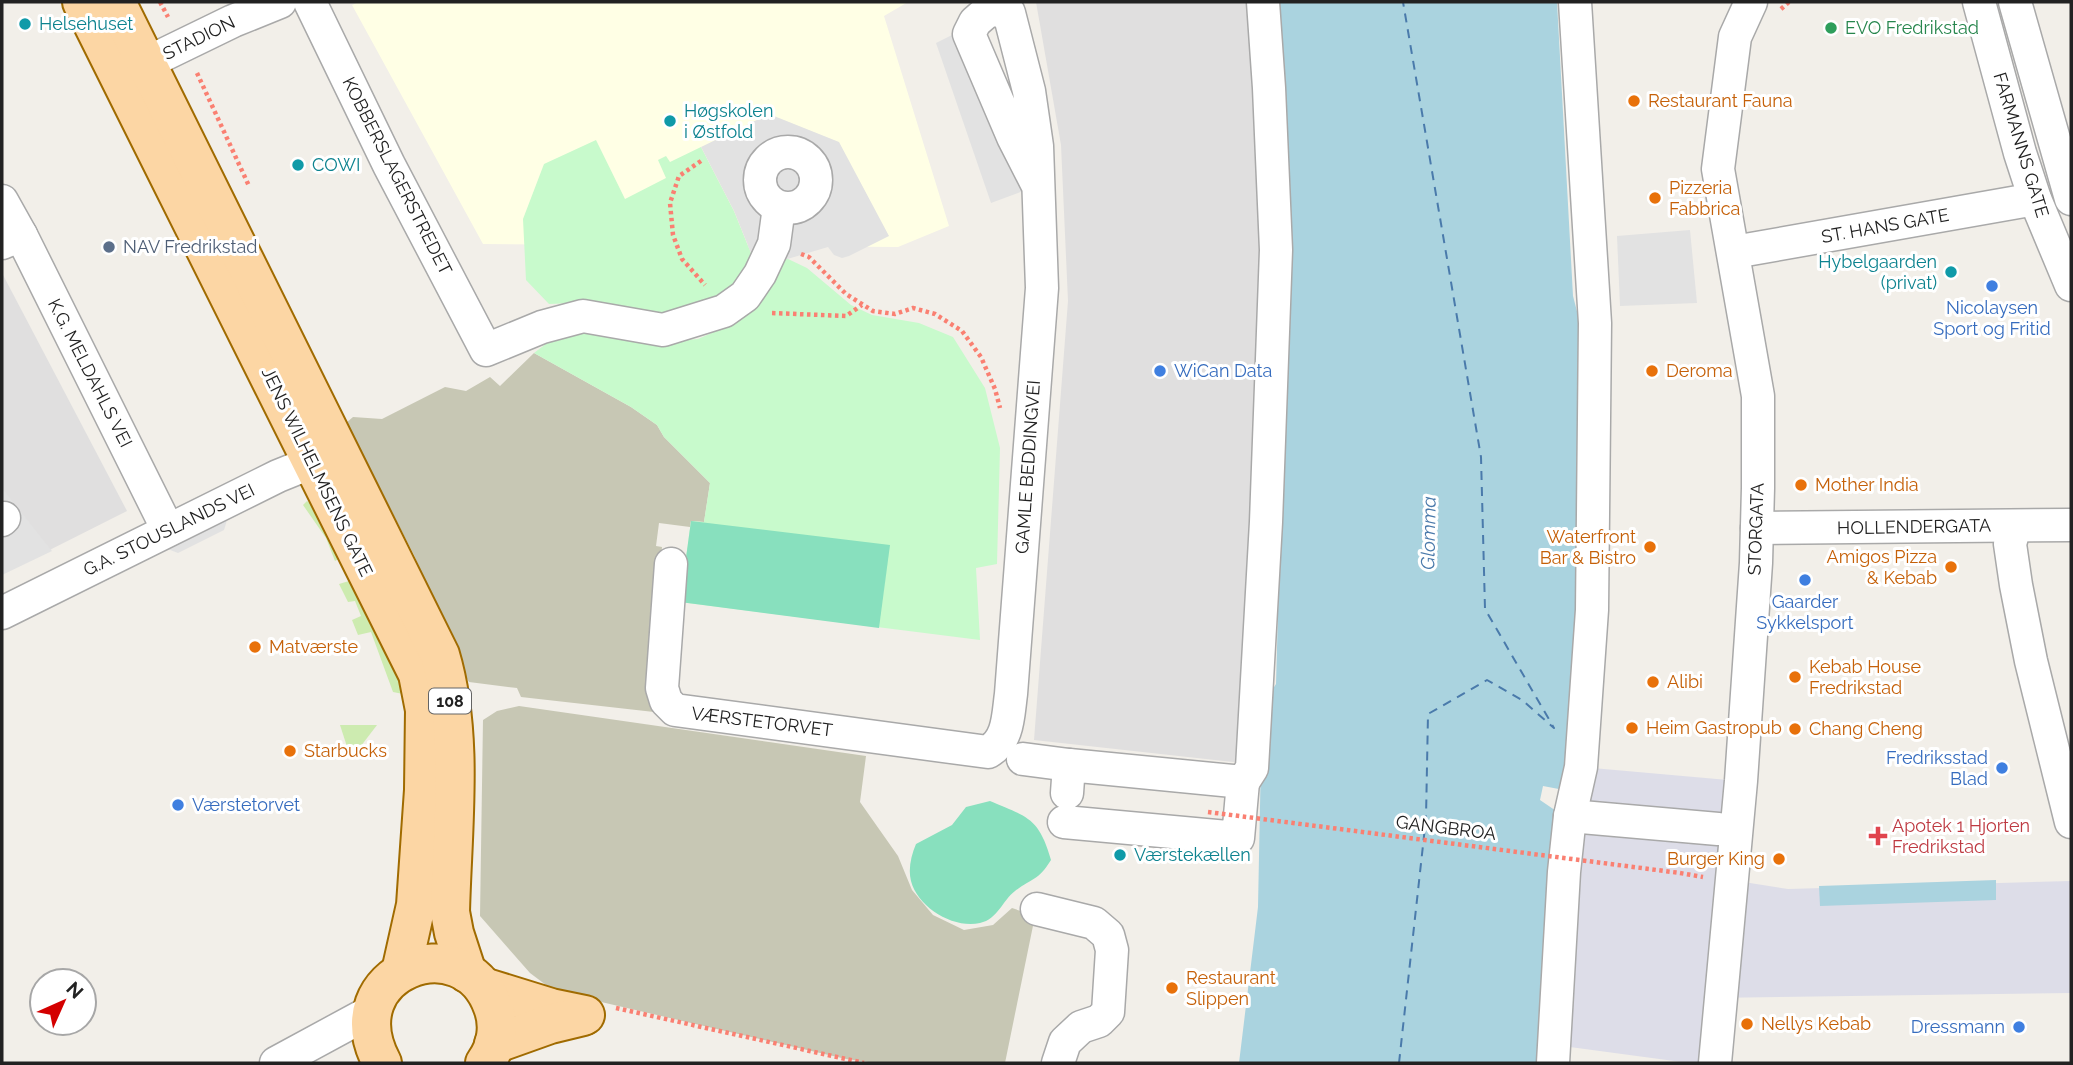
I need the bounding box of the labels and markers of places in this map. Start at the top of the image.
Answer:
place label: Helsehuset [39,13,133,34]
marker: Helsehuset [17,16,33,32]
place label: EVO Fredrikstad [1845,17,1979,38]
marker: EVO Fredrikstad [1823,20,1839,36]
place label: Restaurant Fauna [1648,90,1793,111]
marker: Restaurant Fauna [1626,93,1642,109]
place label: Høgskolen i Østfold [684,100,773,142]
marker: Høgskolen i Østfold [662,113,678,129]
place label: COWI [312,154,361,175]
marker: COWI [290,157,306,173]
place label: Pizzeria Fabbrica [1669,177,1740,219]
marker: Pizzeria Fabbrica [1647,190,1663,206]
place label: NAV Fredrikstad [123,236,257,257]
marker: NAV Fredrikstad [101,239,117,255]
place label: Hybelgaarden (privat) [1818,251,1937,293]
marker: Hybelgaarden (privat) [1943,264,1959,280]
marker: Nicolaysen Sport og Fritid [1984,278,2000,294]
place label: Nicolaysen Sport og Fritid [1933,297,2051,339]
place label: WiCan Data [1174,360,1272,381]
place label: Deroma [1666,360,1733,381]
marker: WiCan Data [1152,363,1168,379]
marker: Deroma [1644,363,1660,379]
place label: Mother India [1815,474,1919,495]
marker: Mother India [1793,477,1809,493]
place label: Waterfront Bar & Bistro [1540,526,1636,568]
marker: Waterfront Bar & Bistro [1642,539,1658,555]
place label: Amigos Pizza & Kebab [1827,546,1937,588]
marker: Amigos Pizza & Kebab [1943,559,1959,575]
marker: Gaarder Sykkelsport [1797,572,1813,588]
place label: Gaarder Sykkelsport [1756,591,1854,633]
place label: Matværste [269,636,358,657]
marker: Matværste [247,639,263,655]
place label: Kebab House Fredrikstad [1809,656,1921,698]
marker: Kebab House Fredrikstad [1787,669,1803,685]
place label: Alibi [1667,671,1703,692]
marker: Alibi [1645,674,1661,690]
place label: Heim Gastropub [1646,717,1782,738]
place label: Chang Cheng [1809,718,1923,739]
marker: Heim Gastropub [1624,720,1640,736]
marker: Chang Cheng [1787,721,1803,737]
place label: Starbucks [304,740,387,761]
marker: Starbucks [282,743,298,759]
place label: Fredriksstad Blad [1886,747,1988,789]
marker: Fredriksstad Blad [1994,760,2010,776]
place label: Værstetorvet [192,794,300,815]
marker: Værstetorvet [170,797,186,813]
place label: Apotek 1 Hjorten Fredrikstad [1892,815,2030,857]
marker: Apotek 1 Hjorten Fredrikstad [1870,828,1886,844]
place label: Værstekællen [1134,844,1251,865]
marker: Værstekællen [1112,847,1128,863]
place label: Burger King [1667,848,1765,869]
marker: Burger King [1771,851,1787,867]
place label: Restaurant Slippen [1186,967,1276,1009]
marker: Restaurant Slippen [1164,980,1180,996]
place label: Nellys Kebab [1761,1013,1871,1034]
marker: Nellys Kebab [1739,1016,1755,1032]
place label: Dressmann [1911,1016,2005,1037]
marker: Dressmann [2011,1019,2027,1035]

